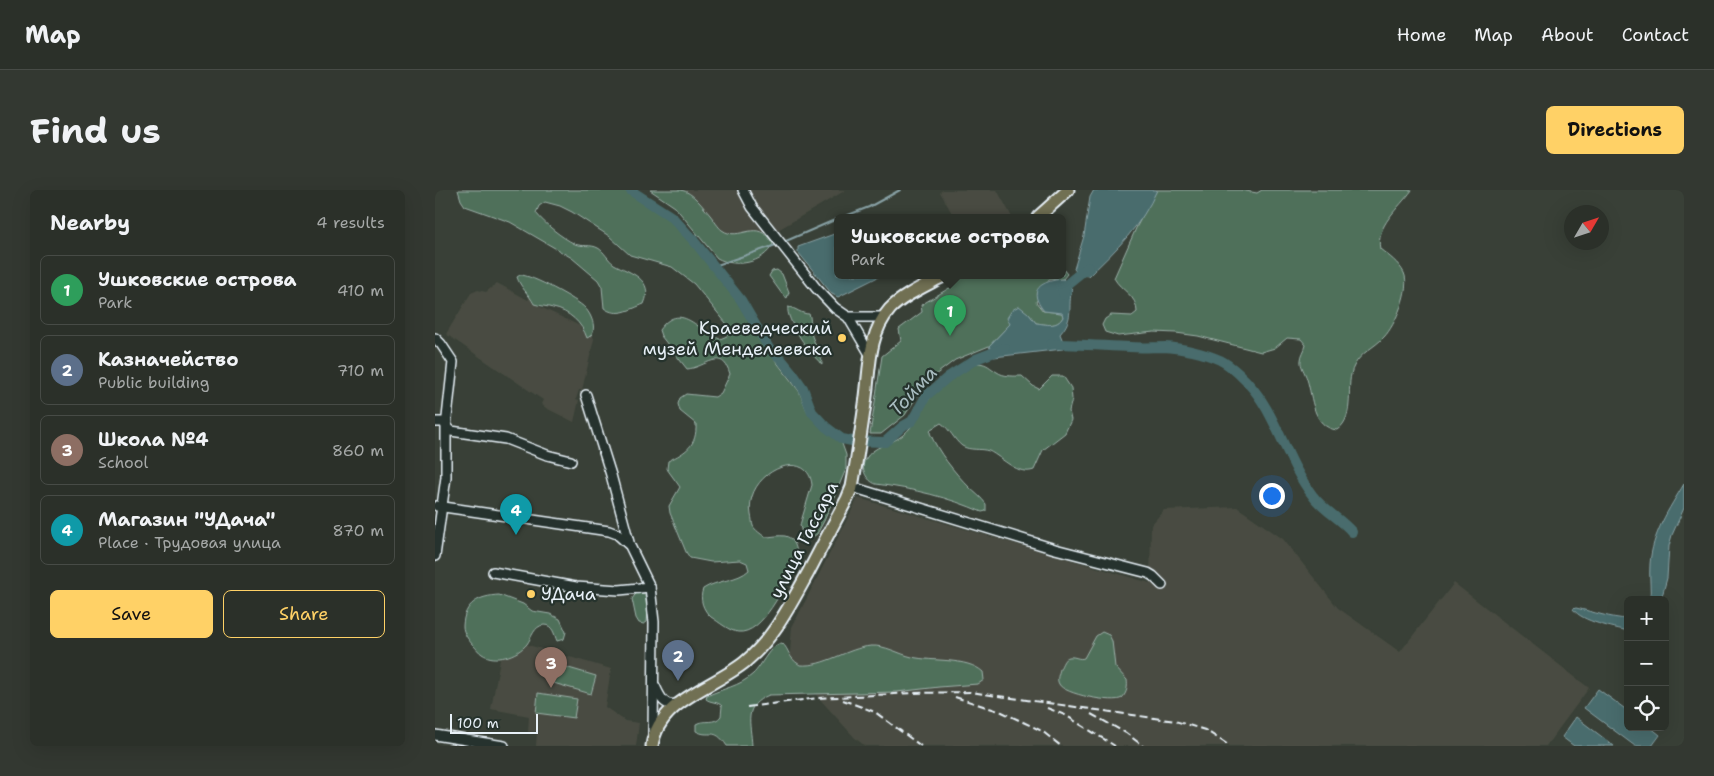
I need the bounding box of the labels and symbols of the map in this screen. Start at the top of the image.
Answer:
north arrow [1564,205,1609,250]
pin: 1 [934,295,966,336]
place label: Краеведческий музей Менделеевска [643,316,832,361]
marker: Краеведческий музей Менделеевска [836,332,848,344]
water label: Тойма [883,361,943,421]
street label: улица Гассара [764,477,844,603]
your location [1259,483,1285,509]
pin: 4 [500,494,532,535]
place label: УДача [541,582,596,606]
marker: УДача [525,588,537,600]
pin: 2 [662,640,694,681]
pin: 3 [535,647,567,688]
scale bar [450,711,537,734]

